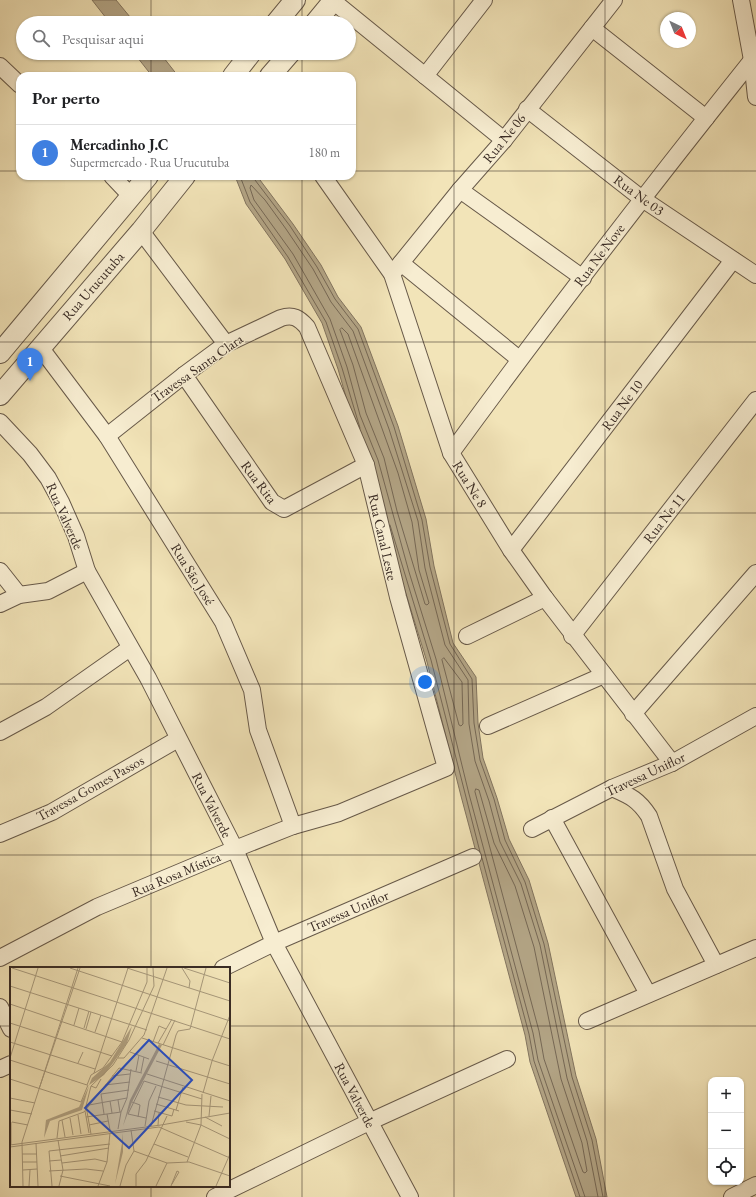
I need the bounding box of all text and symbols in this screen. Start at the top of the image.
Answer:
north arrow [660,12,696,48]
search box [16,16,356,60]
icon: search [30,27,52,49]
text: Pesquisar aqui [62,29,144,48]
text: Por perto [32,87,100,109]
street label: Rua Ne 06 [479,109,530,166]
text: Mercadinho J.C [70,135,168,154]
text: 1 [42,144,48,161]
text: 180 m [309,144,340,161]
text: Supermercado · Rua Urucutuba [70,154,229,171]
street label: Rua Ne 03 [610,171,668,220]
street label: Rua Ne Nove [569,220,629,290]
street label: Rua Urucutuba [58,248,128,324]
street label: Travessa Santa Clara [148,329,247,406]
pin: 1 [17,348,43,381]
street label: Rua Ne 10 [597,376,647,434]
street label: Rua Rita [237,457,281,507]
street label: Rua Ne 8 [449,457,492,511]
street label: Rua Valverde [42,480,88,553]
street label: Rua Ne 11 [639,489,689,547]
street label: Rua Canal Leste [364,492,402,583]
street label: Rua São José [167,540,219,609]
your location [415,672,435,692]
street label: Travessa Uniflor [602,747,688,800]
street label: Travessa Gomes Passos [33,751,147,825]
street label: Rua Valverde [188,769,236,841]
street label: Rua Rosa Mística [129,847,224,901]
street label: Travessa Uniflor [305,886,392,936]
inset map [10,967,230,1187]
street label: Rua Valverde [330,1059,380,1131]
map controls [708,1077,744,1185]
button: + [708,1077,744,1113]
button: − [708,1113,744,1149]
button: locate [708,1149,744,1185]

